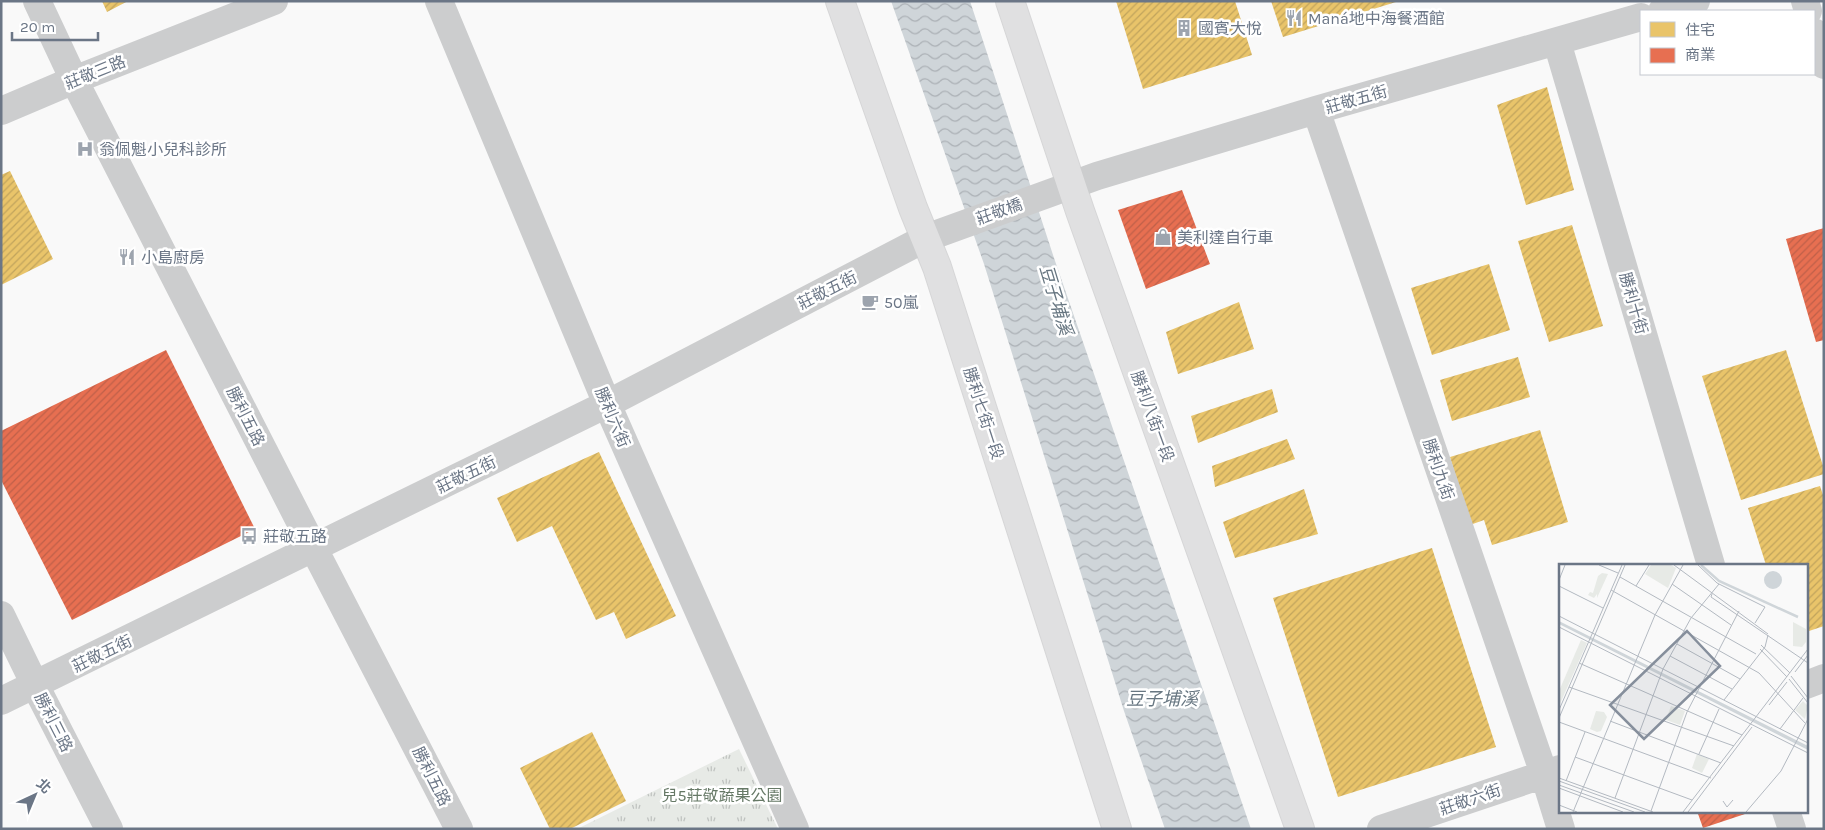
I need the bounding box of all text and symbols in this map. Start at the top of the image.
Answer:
restaurant icon: Maná地中海餐酒館 [1284,8,1304,28]
place label: Maná地中海餐酒館 [1308,9,1445,28]
scale bar [12,10,99,42]
legend [1640,10,1815,75]
text: 20 m [20,18,55,36]
building icon: 國賓大悅 [1174,18,1194,38]
place label: 國賓大悅 [1198,19,1262,38]
text: 住宅 [1685,21,1715,39]
text: 商業 [1685,46,1715,64]
street label: 莊敬三路 [62,52,128,93]
street label: 莊敬五街 [1323,82,1390,117]
hospital icon: 翁佩魁小兒科診所 [75,139,95,159]
place label: 翁佩魁小兒科診所 [99,140,227,159]
street label: 莊敬橋 [973,194,1025,229]
shop icon: 美利達自行車 [1153,227,1173,247]
place label: 美利達自行車 [1177,228,1273,247]
restaurant icon: 小島廚房 [117,247,137,267]
place label: 小島廚房 [141,248,205,267]
water label: 豆子埔溪 [1035,262,1078,341]
street label: 莊敬五街 [794,267,860,313]
street label: 勝利十街 [1616,270,1651,337]
cafe icon: 50嵐 [860,292,880,312]
place label: 50嵐 [884,293,919,312]
street label: 勝利七街一段 [960,365,1007,462]
street label: 勝利八街一段 [1127,368,1178,465]
street label: 勝利五路 [223,383,269,449]
street label: 勝利六街 [591,384,634,450]
street label: 勝利九街 [1419,436,1458,503]
street label: 莊敬五街 [433,452,499,497]
bus stop icon: 莊敬五路 [239,526,259,546]
place label: 莊敬五路 [263,527,327,546]
inset map [1559,564,1808,812]
street label: 莊敬五街 [69,631,135,676]
water label: 豆子埔溪 [1126,688,1201,710]
street label: 勝利三路 [31,689,77,755]
street label: 勝利五路 [409,743,455,809]
north arrow [10,770,60,820]
text: 北 [33,775,55,797]
street label: 莊敬六街 [1437,780,1504,819]
park label: 兒5莊敬蔬果公園 [661,786,783,805]

